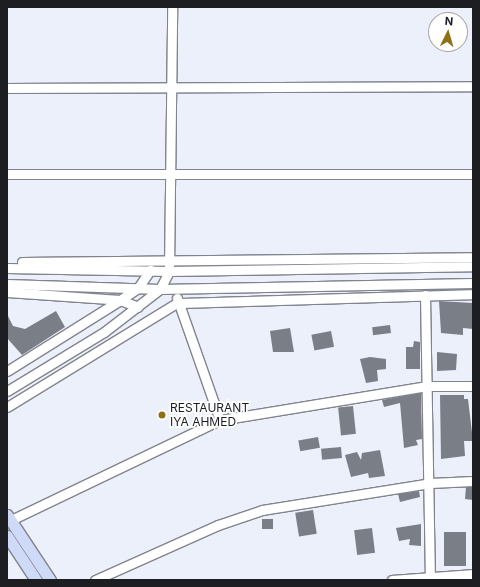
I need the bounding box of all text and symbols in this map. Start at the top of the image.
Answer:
north arrow [428,12,468,52]
text: N [444,14,454,28]
place label: RESTAURANT IYA AHMED [170,401,249,429]
marker: RESTAURANT IYA AHMED [157,410,167,420]

